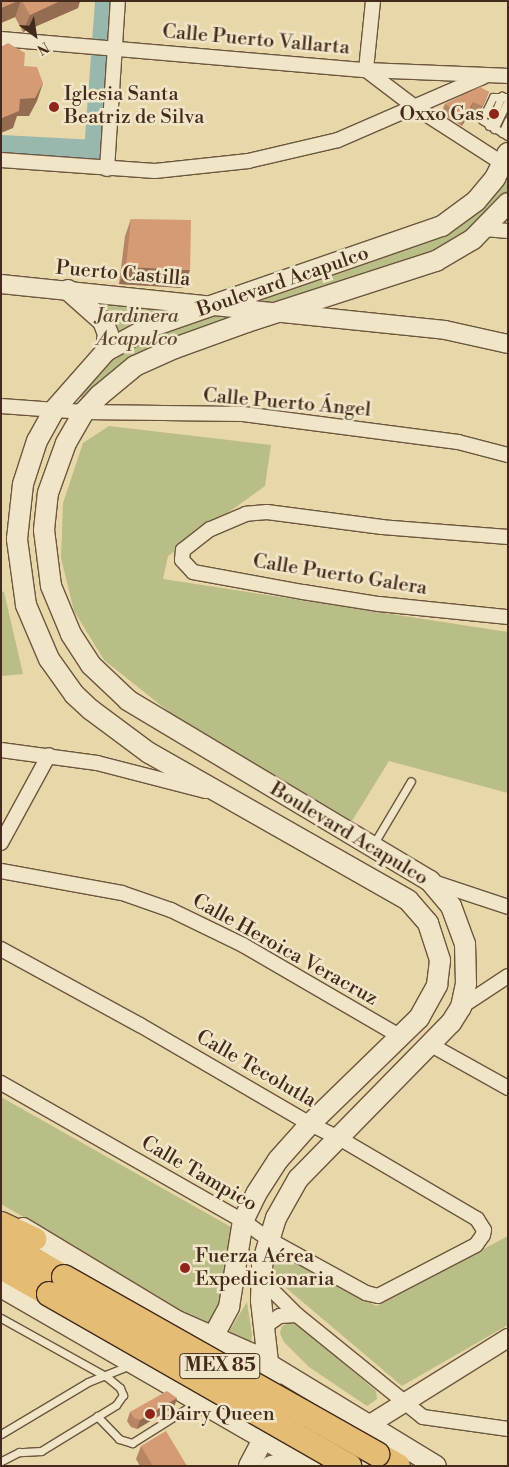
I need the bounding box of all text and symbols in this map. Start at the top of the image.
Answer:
north arrow [10,10,60,60]
street label: Calle Puerto Vallarta [161,20,351,60]
text: N [33,37,52,58]
place label: Iglesia Santa Beatriz de Silva [64,83,204,130]
marker: Iglesia Santa Beatriz de Silva [48,101,60,113]
place label: Oxxo Gas [400,102,484,126]
marker: Oxxo Gas [488,108,500,120]
street label: Boulevard Acapulco [194,241,372,323]
street label: Puerto Castilla [55,256,191,292]
park label: Jardinera Acapulco [95,304,179,351]
street label: Calle Puerto Ángel [202,384,372,422]
street label: Calle Puerto Galera [251,549,429,601]
street label: Boulevard Acapulco [266,777,432,891]
street label: Calle Heroica Veracruz [188,889,382,1011]
street label: Calle Tecolutla [192,1025,320,1113]
street label: Calle Tampico [137,1131,261,1217]
place label: Fuerza Aérea Expedicionaria [195,1244,334,1291]
marker: Fuerza Aérea Expedicionaria [179,1262,191,1274]
road number: MEX 85 [179,1350,261,1382]
place label: Dairy Queen [160,1402,275,1426]
marker: Dairy Queen [144,1408,156,1420]

